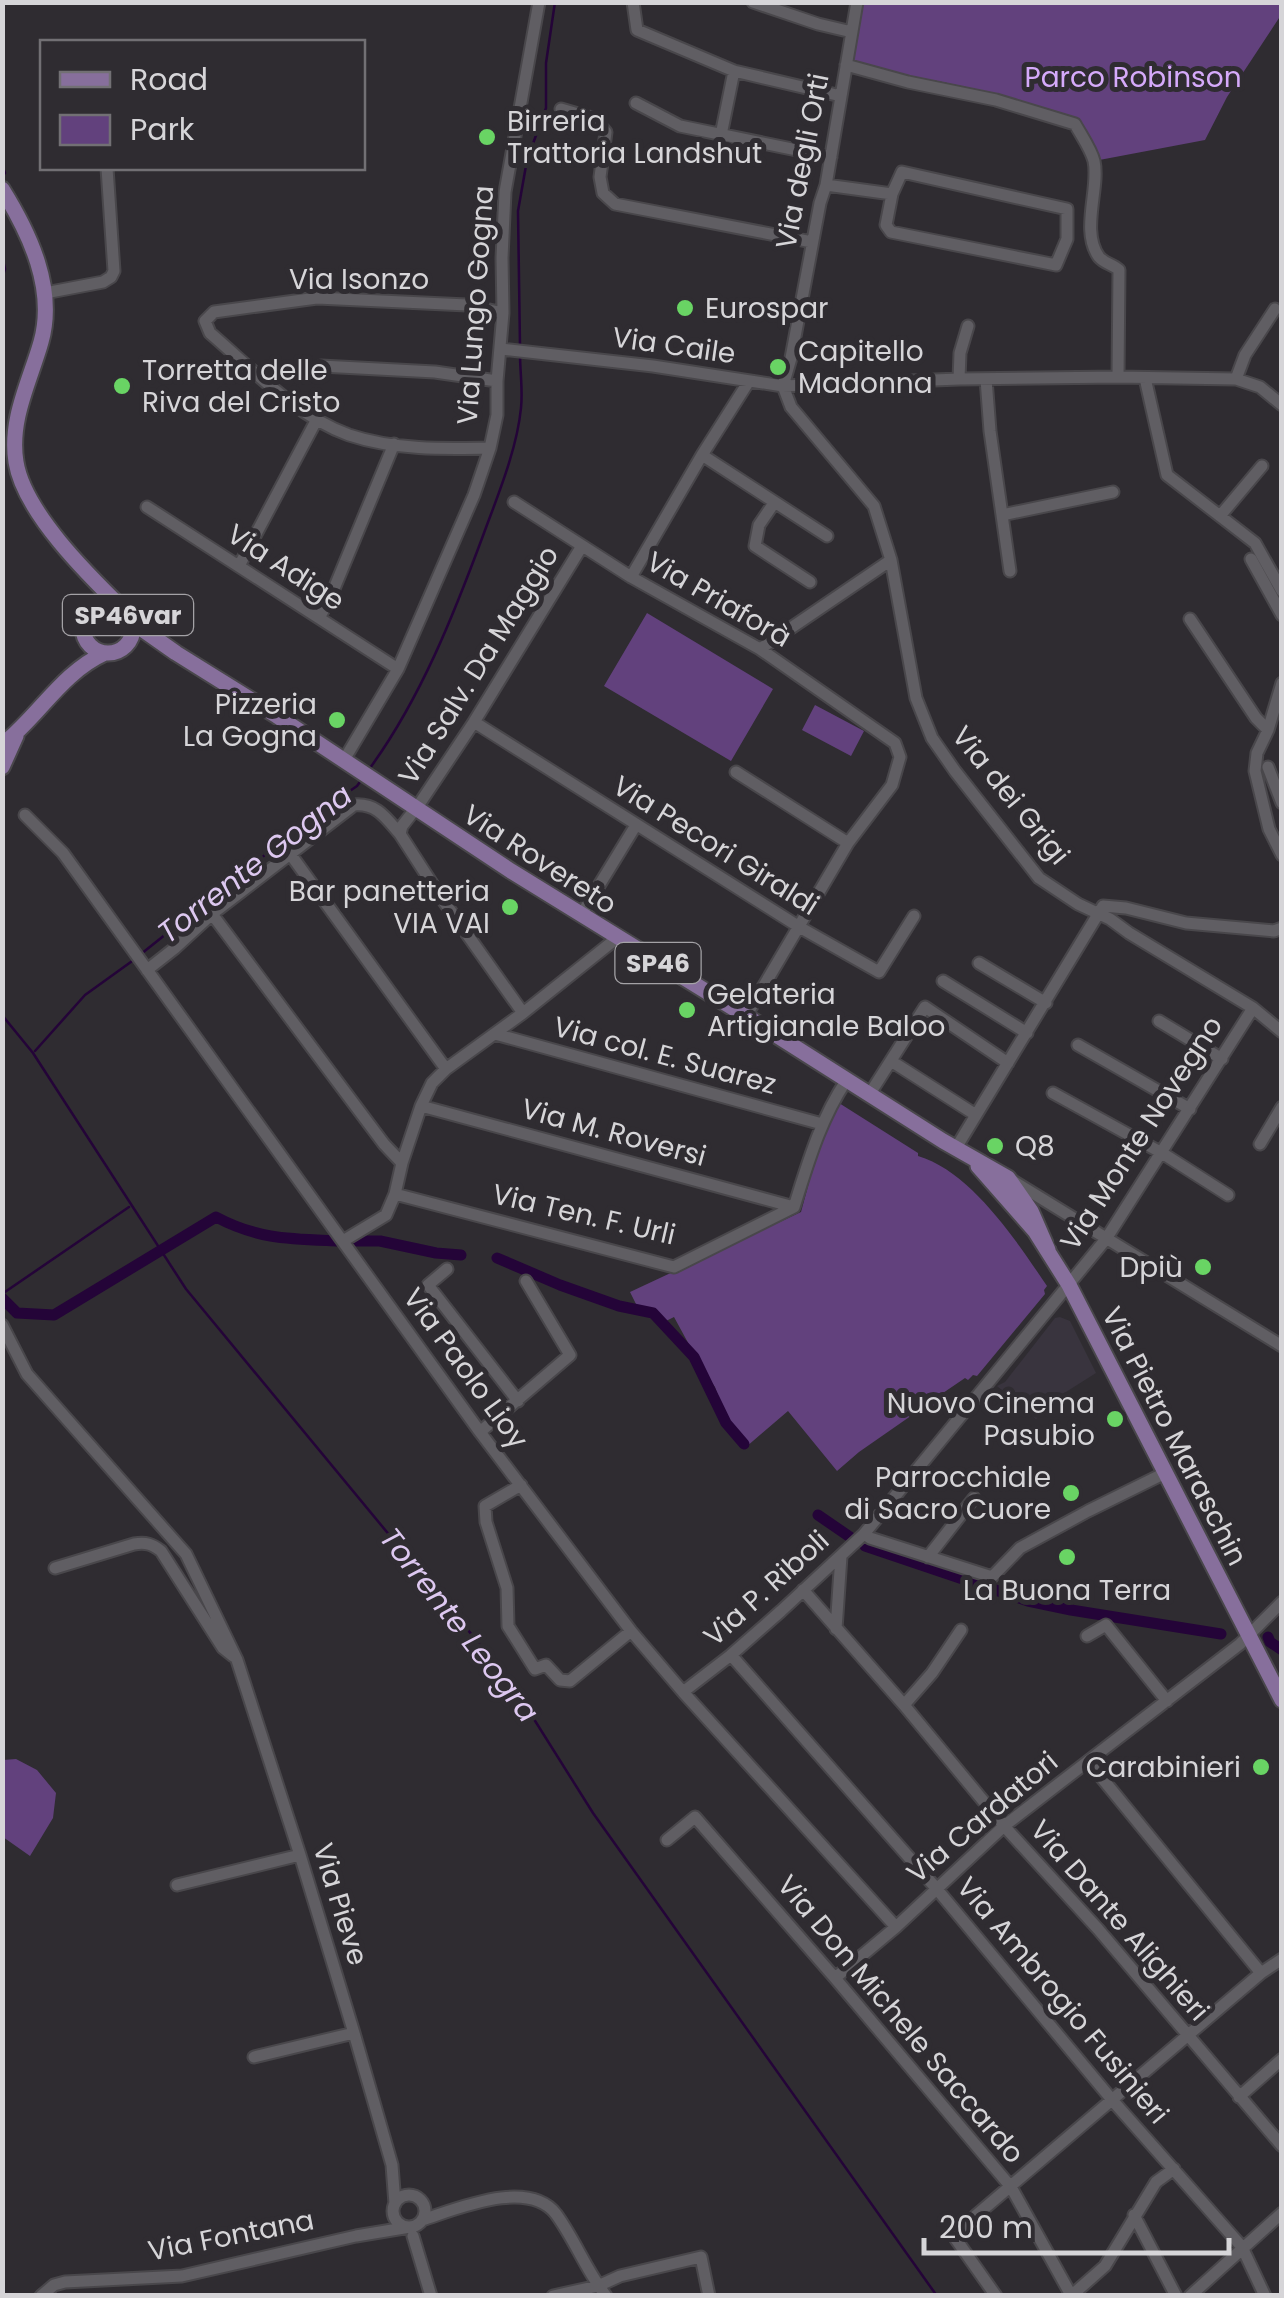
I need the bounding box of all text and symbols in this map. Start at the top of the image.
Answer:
legend [40,40,365,170]
text: Road [130,58,208,101]
park label: Parco Robinson [1024,58,1242,97]
street label: Via degli Orti [766,70,839,252]
place label: Birreria Trattoria Landshut [507,102,762,173]
text: Park [130,108,195,151]
marker: Birreria Trattoria Landshut [476,126,498,148]
street label: Via Lungo Gogna [448,184,503,426]
street label: Via Isonzo [289,260,429,299]
place label: Eurospar [705,289,829,328]
marker: Eurospar [674,297,696,319]
street label: Via Caile [610,318,738,373]
place label: Capitello Madonna [798,332,933,403]
place label: Torretta delle Riva del Cristo [142,351,340,422]
marker: Capitello Madonna [767,356,789,378]
marker: Torretta delle Riva del Cristo [111,375,133,397]
street label: Via Adige [219,515,352,620]
street label: Via Salv. Da Maggio [389,538,568,792]
street label: Via Priaforà [639,542,798,657]
road number: SP46var [63,595,193,635]
place label: Pizzeria La Gogna [183,685,317,756]
marker: Pizzeria La Gogna [326,709,348,731]
street label: Via dei Grigi [943,718,1079,873]
street label: Via Pecori Giraldi [605,766,826,925]
water label: Torrente Gogna [148,774,361,953]
street label: Via Rovereto [455,795,624,924]
place label: Bar panetteria VIA VAI [289,872,490,943]
marker: Bar panetteria VIA VAI [499,896,521,918]
road number: SP46 [616,943,700,983]
place label: Gelateria Artigianale Baloo [707,975,946,1046]
marker: Gelateria Artigianale Baloo [676,999,698,1021]
street label: Via col. E. Suarez [549,1007,780,1104]
street label: Via Monte Novegno [1051,1008,1232,1258]
street label: Via M. Roversi [517,1089,711,1176]
place label: Q8 [1015,1127,1055,1166]
marker: Q8 [984,1135,1006,1157]
street label: Via Ten. F. Urli [489,1174,679,1254]
place label: Dpiù [1119,1248,1183,1287]
marker: Dpiù [1192,1256,1214,1278]
street label: Via Paolo Lioy [394,1280,537,1457]
street label: Via Pietro Maraschin [1092,1300,1257,1572]
place label: Nuovo Cinema Pasubio [887,1384,1095,1455]
marker: Nuovo Cinema Pasubio [1104,1408,1126,1430]
place label: Parrocchiale di Sacro Cuore [844,1458,1051,1529]
marker: Parrocchiale di Sacro Cuore [1060,1482,1082,1504]
water label: Torrente Leogra [370,1518,549,1731]
street label: Via P. Riboli [695,1522,837,1655]
marker: La Buona Terra [1056,1546,1078,1568]
place label: La Buona Terra [963,1571,1171,1610]
street label: Via Cardatori [898,1743,1066,1892]
place label: Carabinieri [1086,1748,1241,1787]
marker: Carabinieri [1250,1756,1272,1778]
street label: Via Dante Alighieri [1021,1811,1218,2029]
street label: Via Pieve [303,1838,378,1970]
street label: Via Don Michele Saccardo [768,1867,1033,2172]
street label: Via Ambrogio Fusinieri [948,1868,1178,2132]
scale bar [924,2193,1229,2255]
street label: Via Fontana [145,2200,317,2271]
text: 200 m [939,2206,1033,2249]

